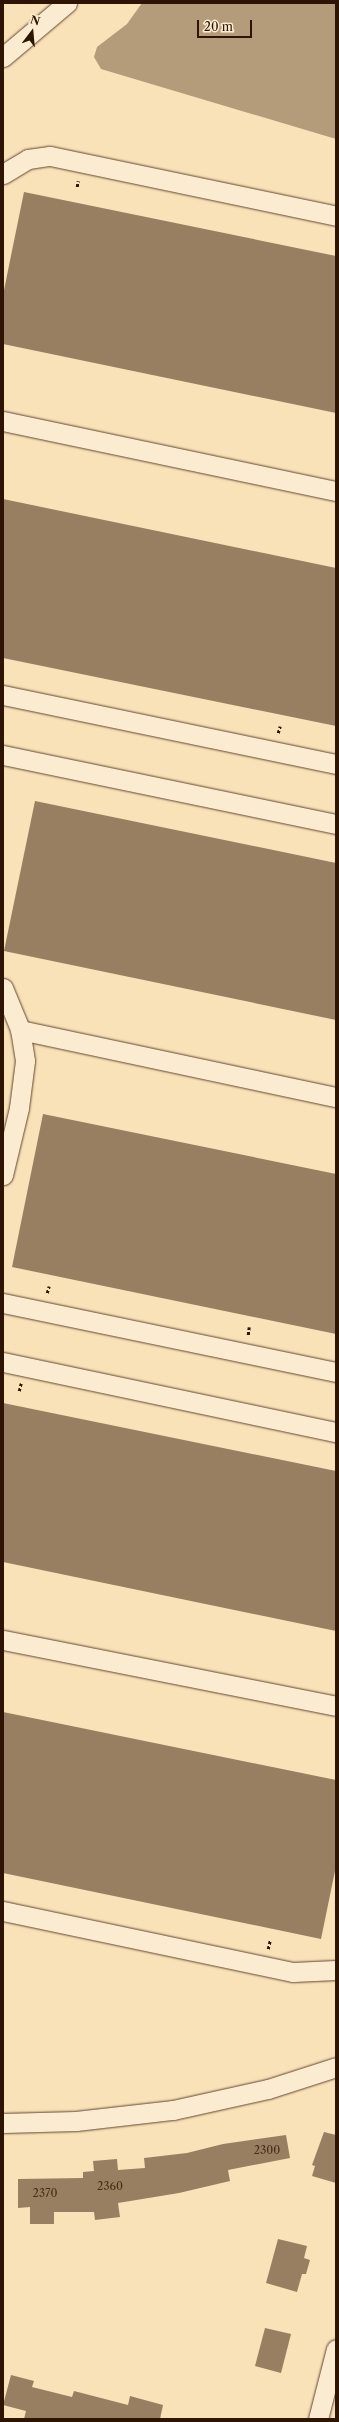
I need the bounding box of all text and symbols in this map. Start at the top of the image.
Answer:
north arrow [12,12,52,52]
text: N [29,12,42,29]
scale bar [199,12,254,38]
text: 20 m [204,19,233,34]
house number: 2300 [254,2143,280,2157]
house number: 2360 [97,2179,123,2193]
house number: 2370 [33,2186,57,2200]

